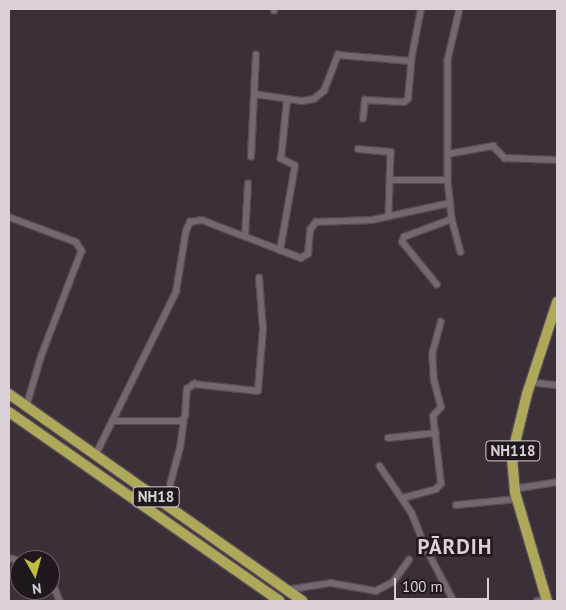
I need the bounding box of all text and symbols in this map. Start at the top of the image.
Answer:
road number: NH118 [484,438,542,464]
road number: NH18 [132,484,180,510]
district label: PĀRDIH [417,534,493,560]
north arrow [10,550,60,600]
scale bar [396,568,491,600]
text: 100 m [402,577,443,596]
text: N [31,579,42,598]

